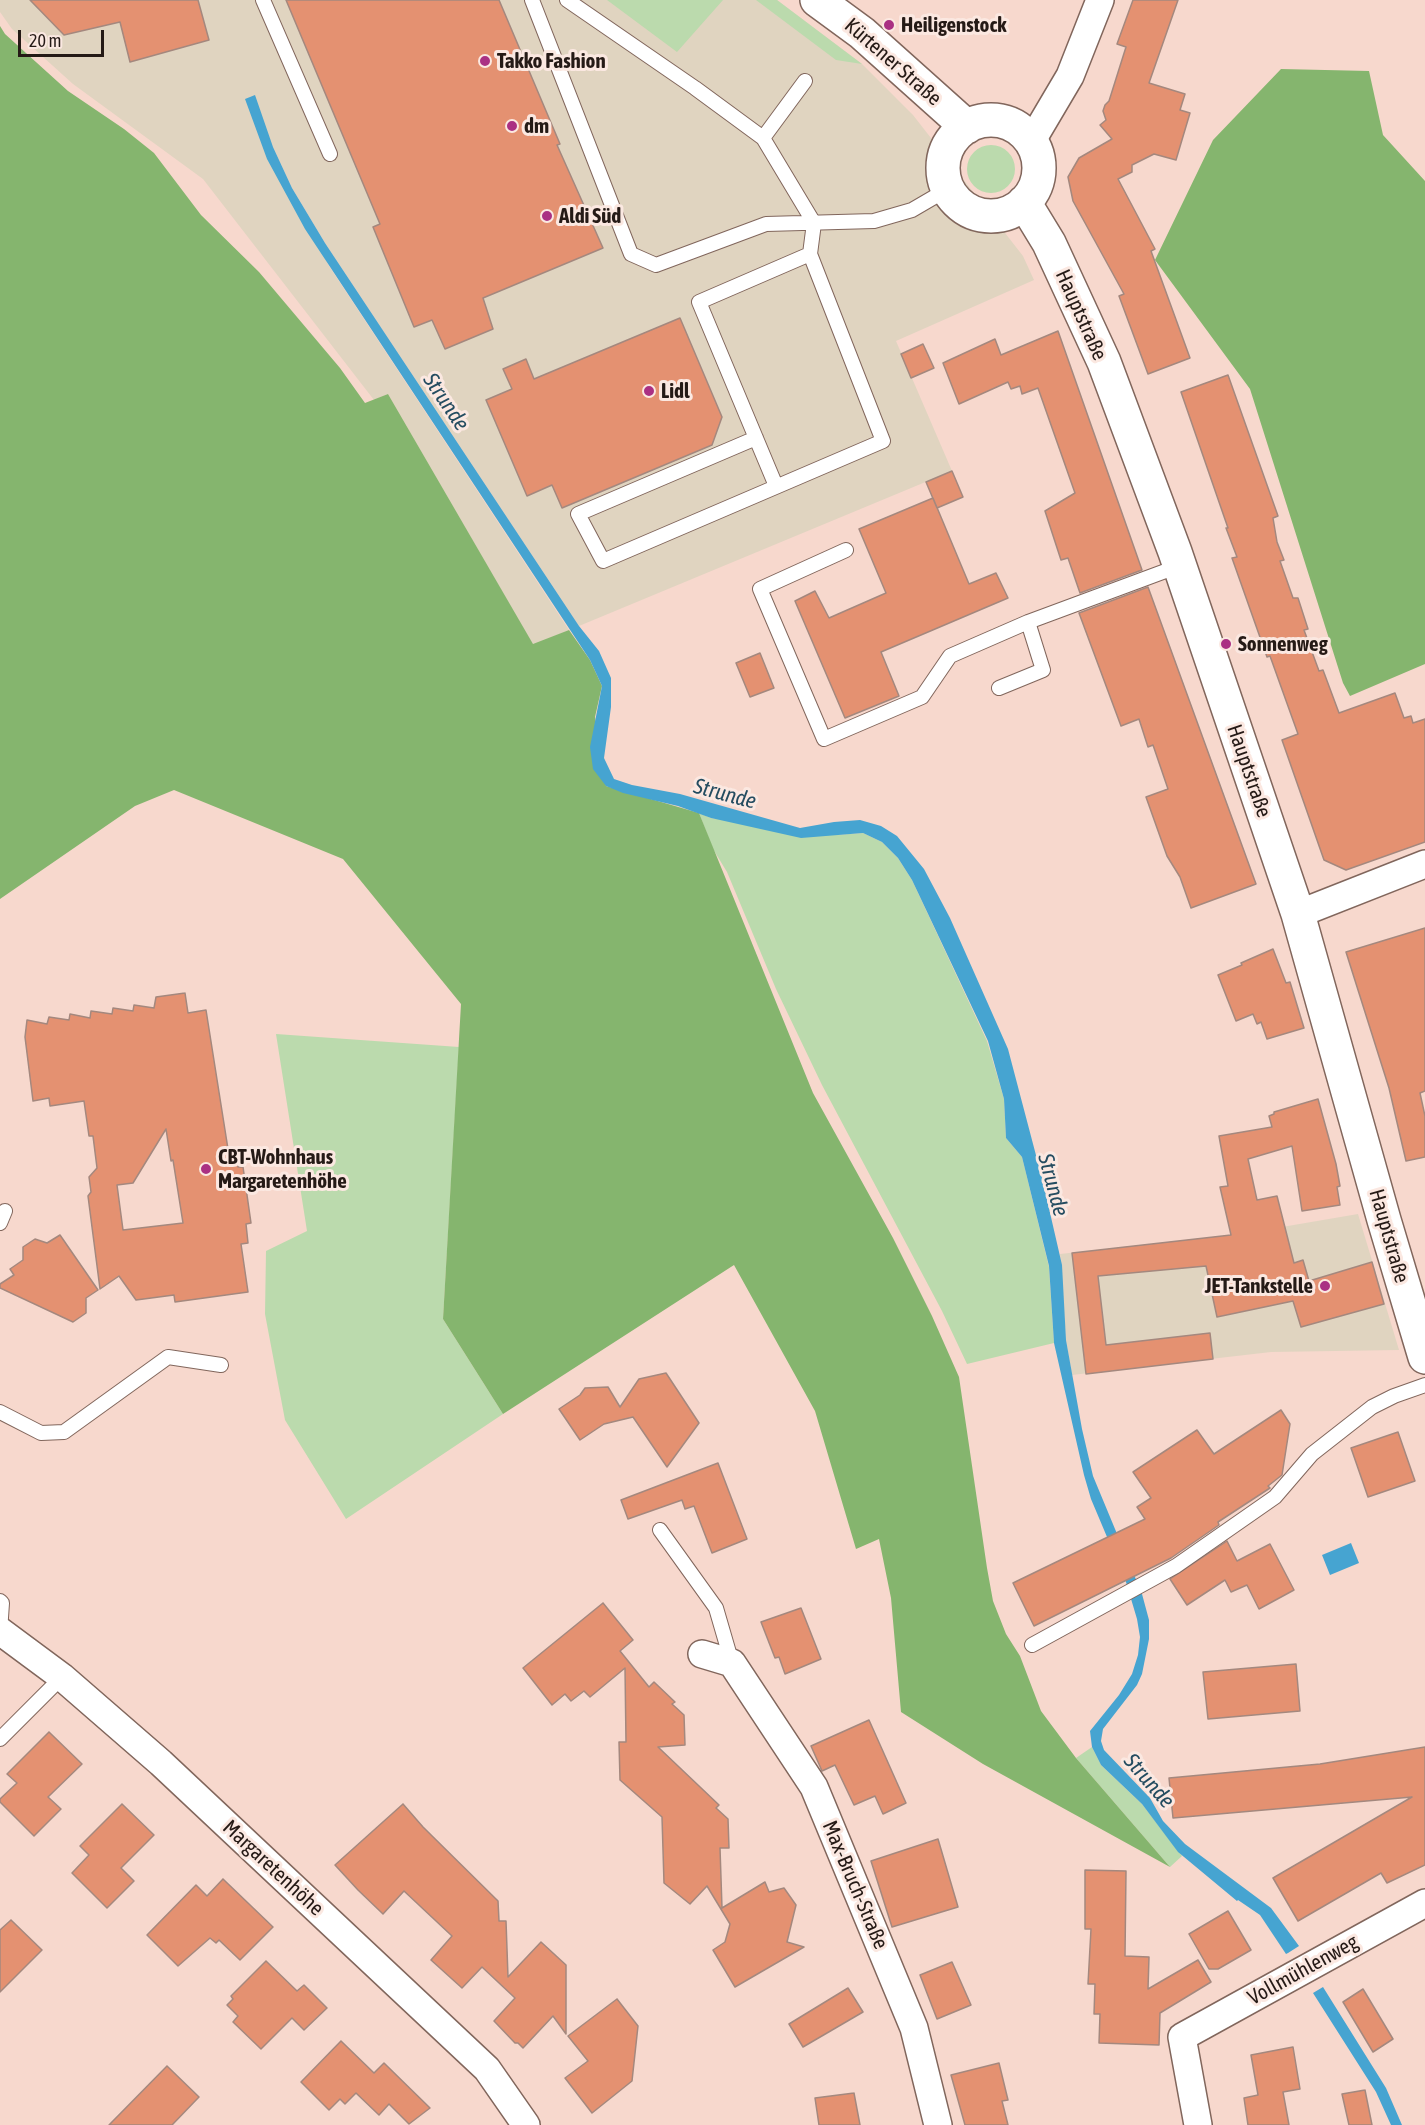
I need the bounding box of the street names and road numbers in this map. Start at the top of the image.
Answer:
street label: Kürtener Straße [839,13,947,111]
street label: Hauptstraße [1050,266,1112,364]
street label: Hauptstraße [1221,721,1277,821]
street label: Hauptstraße [1364,1186,1414,1286]
street label: Margaretenhöhe [217,1815,329,1921]
street label: Max-Bruch-Straße [817,1817,893,1953]
street label: Vollmühlenweg [1244,1929,1362,2011]

